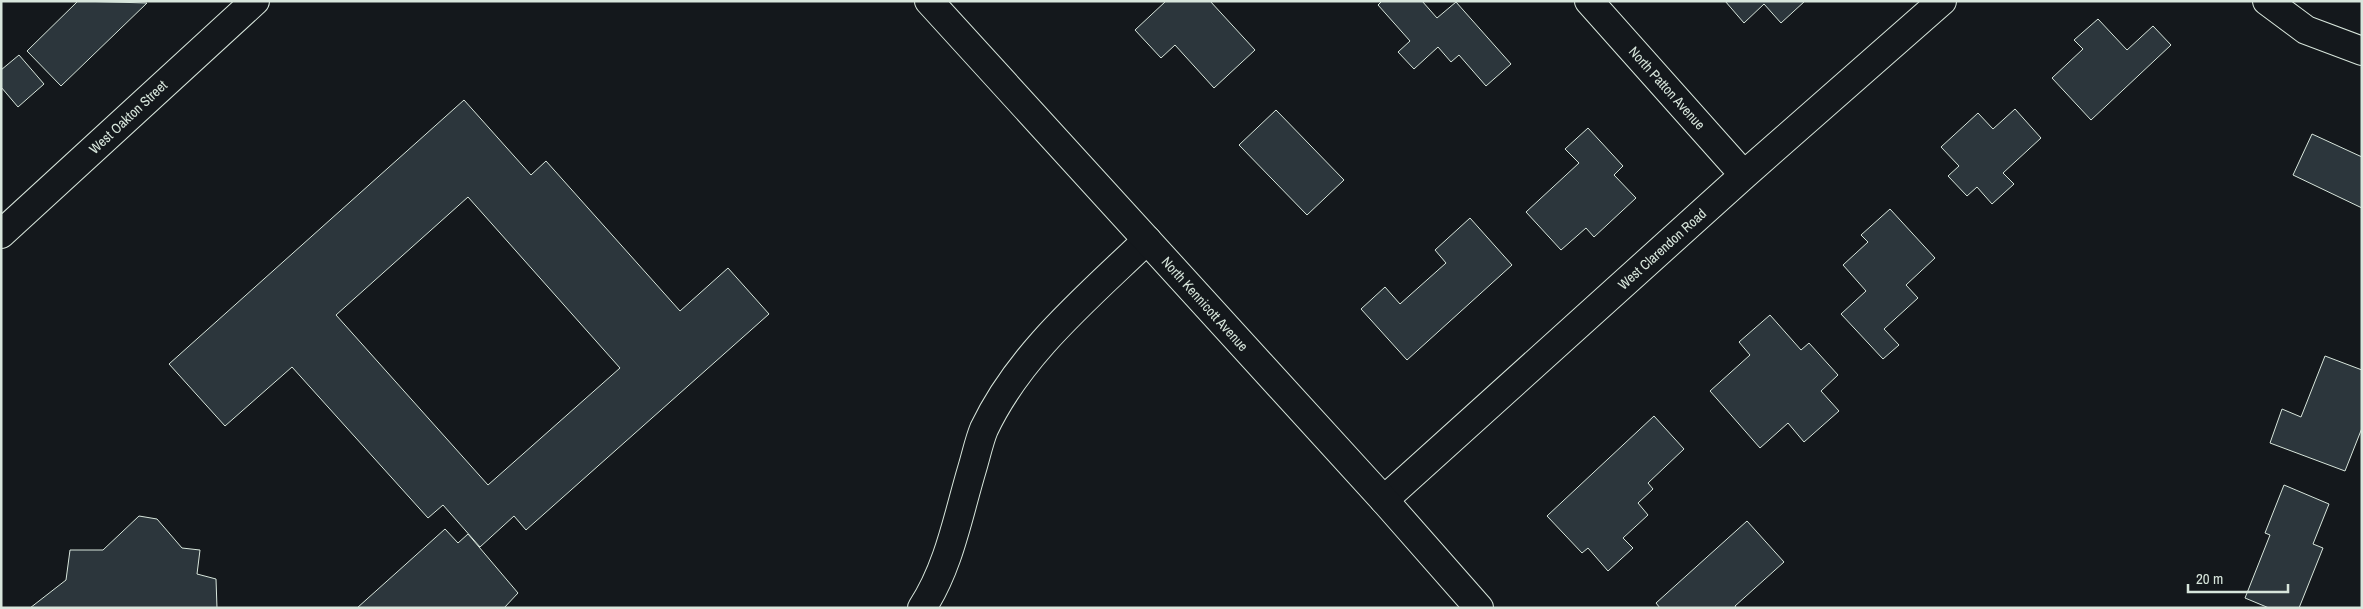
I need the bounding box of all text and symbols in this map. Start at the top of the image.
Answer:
street label: North Patton Avenue [1625,43,1709,133]
street label: West Oakton Street [85,76,171,158]
street label: West Clarendon Road [1614,205,1710,293]
street label: North Kennicott Avenue [1158,253,1252,355]
scale bar [2188,562,2288,594]
text: 20 m [2196,568,2223,589]

